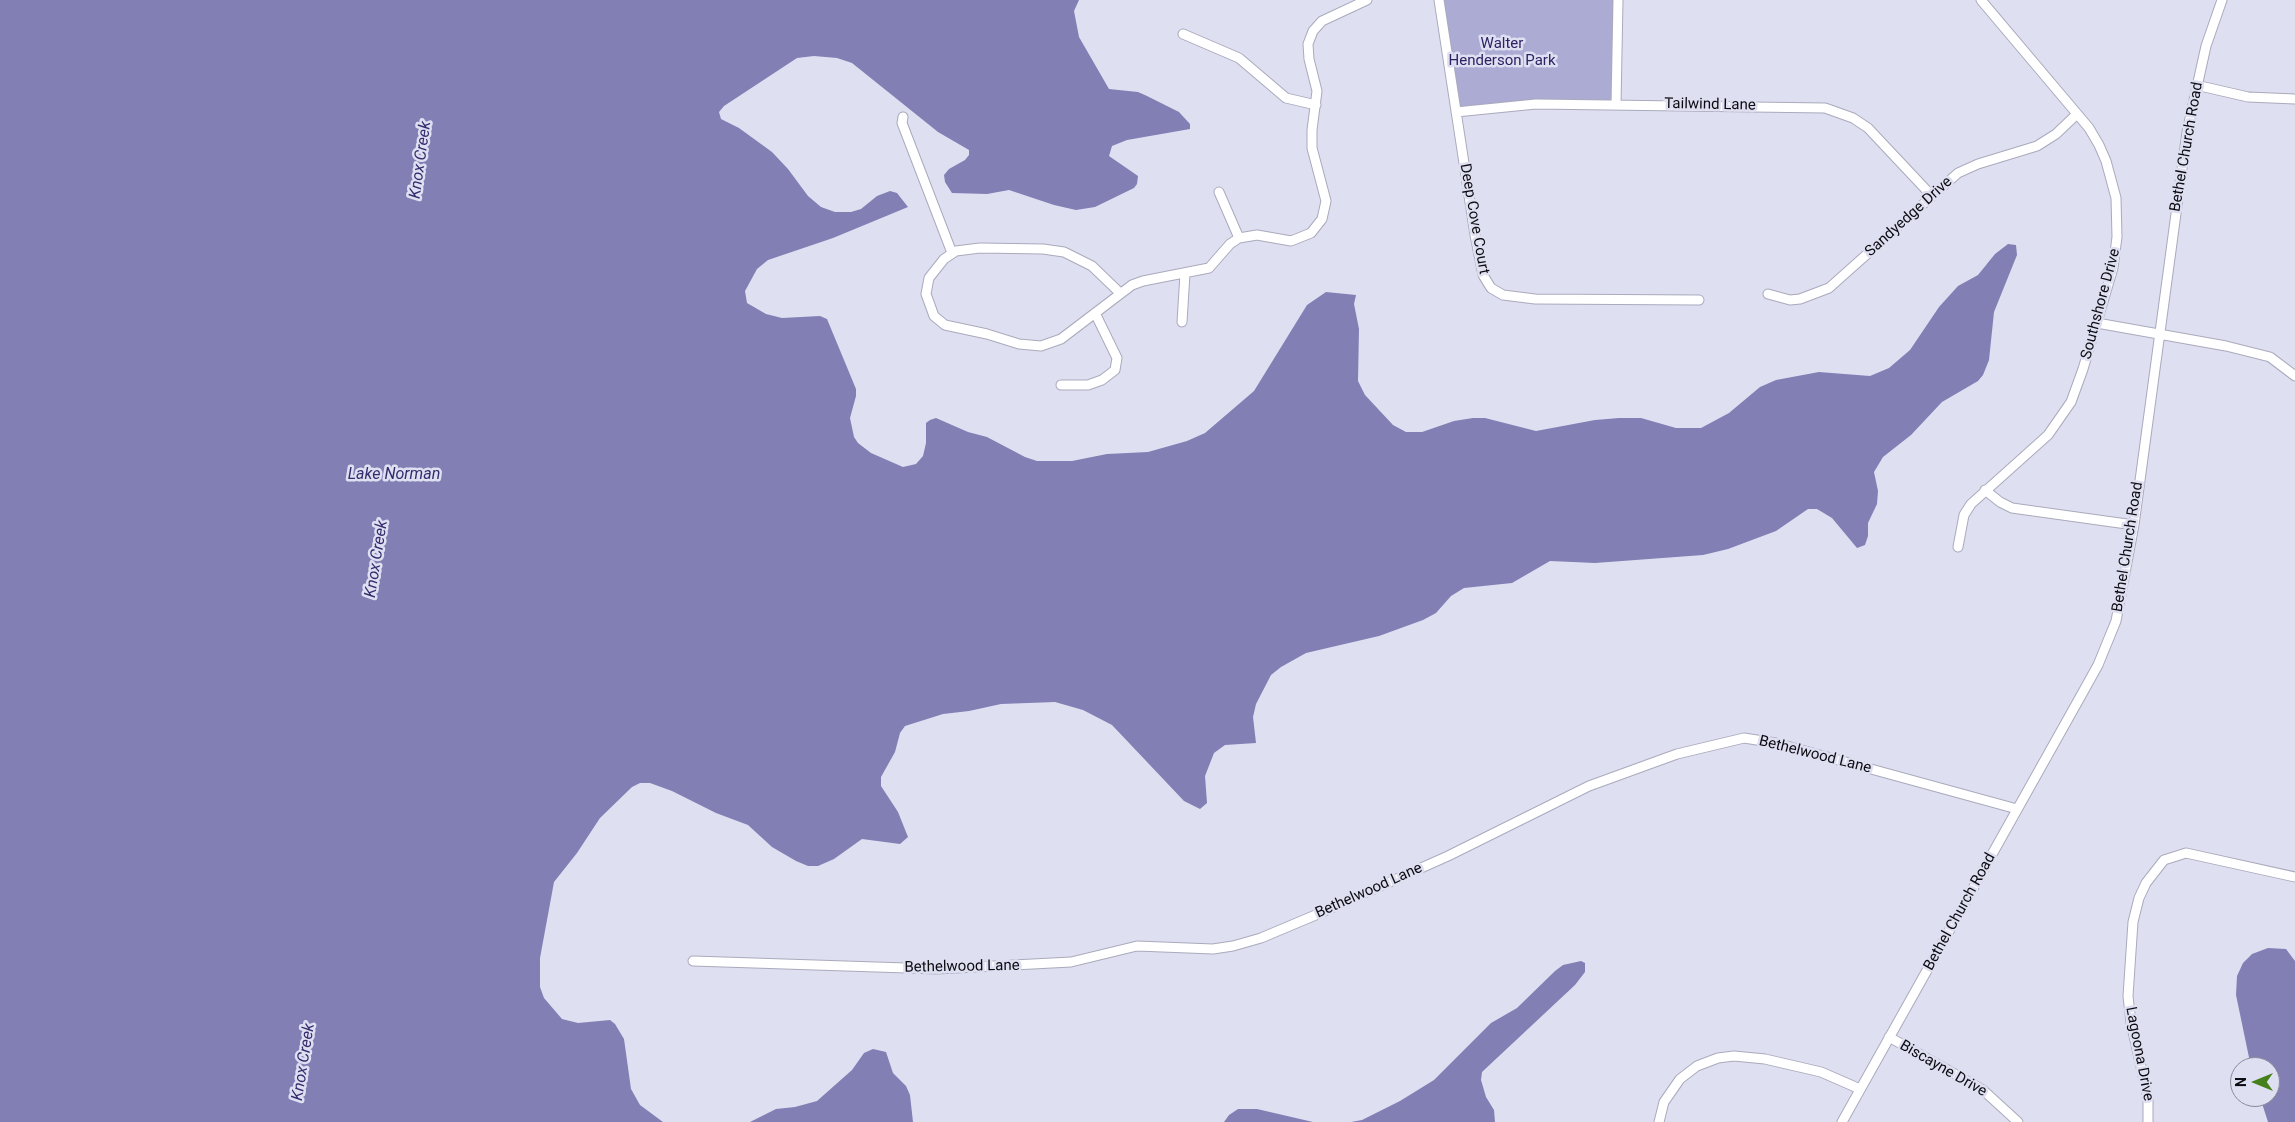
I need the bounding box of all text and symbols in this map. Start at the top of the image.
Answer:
park label: Walter Henderson Park [1449,35,1555,70]
street label: Bethel Church Road [2167,81,2207,213]
street label: Tailwind Lane [1664,95,1756,115]
water label: Knox Creek [406,120,436,200]
street label: Deep Cove Court [1455,162,1493,276]
street label: Sandyedge Drive [1862,173,1956,261]
street label: Southshore Drive [2078,247,2124,361]
water label: Lake Norman [348,465,440,485]
street label: Bethel Church Road [2109,481,2147,613]
water label: Knox Creek [361,519,393,599]
street label: Bethelwood Lane [1757,732,1873,778]
street label: Bethel Church Road [1920,850,2000,974]
street label: Bethelwood Lane [1313,859,1425,923]
street label: Bethelwood Lane [904,957,1020,977]
street label: Lagoona Drive [2121,1005,2157,1103]
water label: Knox Creek [288,1022,320,1102]
street label: Biscayne Drive [1896,1037,1990,1101]
north arrow [2230,1057,2280,1107]
text: N [2233,1077,2249,1087]

